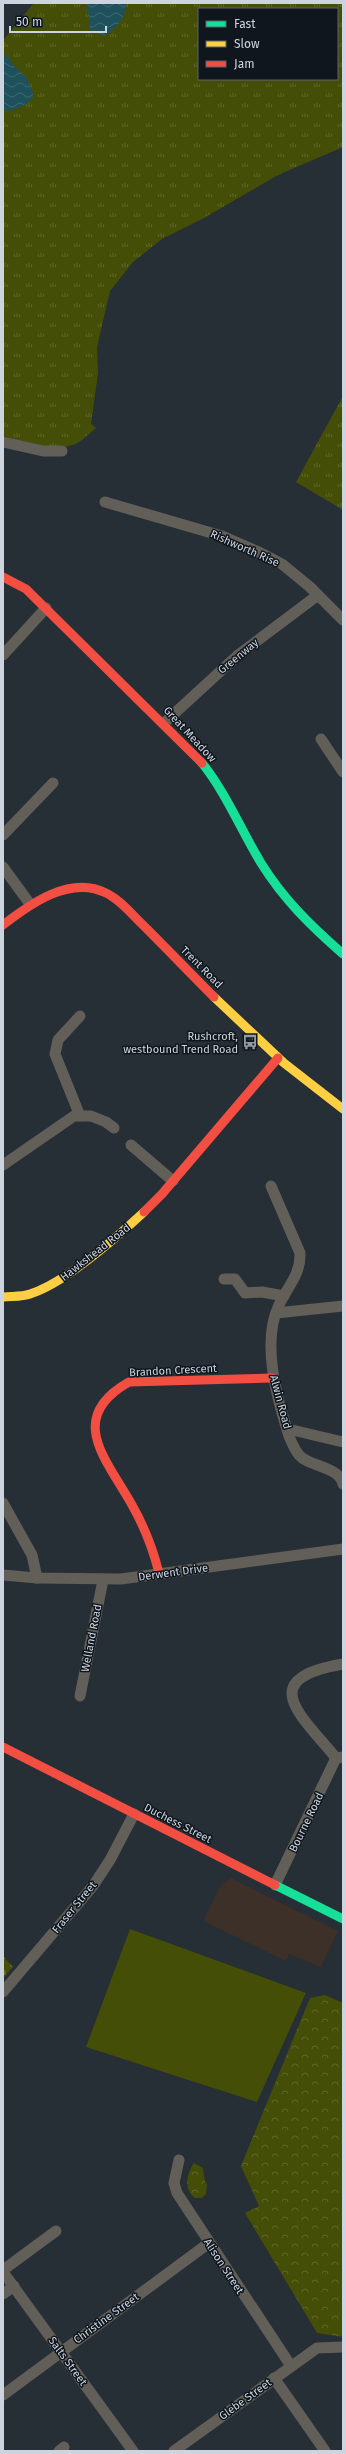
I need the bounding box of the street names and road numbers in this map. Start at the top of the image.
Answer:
street label: Rishworth Rise [208,527,281,569]
street label: Greenway [215,636,262,677]
street label: Great Meadow [161,704,219,765]
street label: Trent Road [178,944,225,991]
street label: Hawkshead Road [58,1221,133,1284]
street label: Brandon Crescent [129,1362,217,1379]
street label: Alwin Road [267,1374,294,1430]
street label: Derwent Drive [137,1561,209,1584]
street label: Welland Road [79,1603,104,1673]
street label: Bourne Road [286,1790,326,1854]
street label: Duchess Street [142,1801,214,1846]
street label: Fraser Street [50,1879,99,1936]
street label: Alison Street [201,2236,246,2296]
street label: Christine Street [71,2290,141,2346]
street label: Salts Street [46,2334,90,2388]
street label: Glebe Street [217,2376,274,2423]

